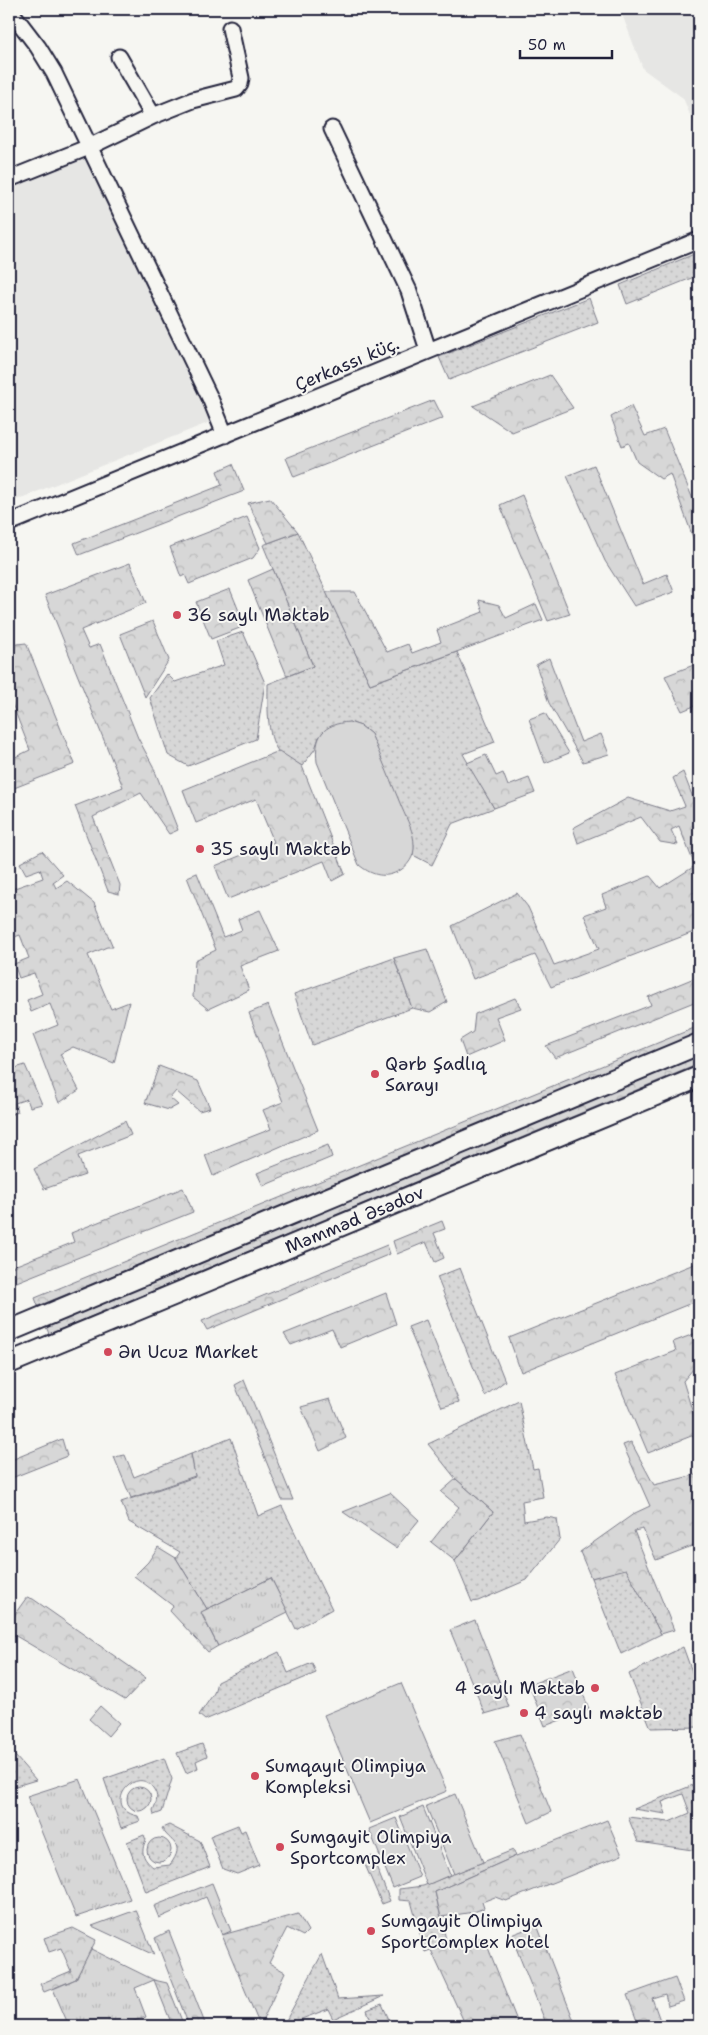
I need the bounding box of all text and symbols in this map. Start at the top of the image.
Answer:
scale bar [520,28,613,60]
text: 50 m [528,35,566,55]
street label: Çerkassı küç. [291,331,403,397]
place label: 36 saylı Məktəb [187,603,330,627]
marker: 36 saylı Məktəb [171,609,183,621]
place label: 35 saylı Məktəb [210,837,351,861]
marker: 35 saylı Məktəb [194,843,206,855]
place label: Qәrb Şadlıq Sarayı [385,1052,487,1097]
marker: Qәrb Şadlıq Sarayı [369,1068,381,1080]
street label: Məmməd Əsədov [281,1180,428,1259]
place label: Ən Ucuz Market [118,1340,259,1364]
marker: Ən Ucuz Market [102,1346,114,1358]
place label: 4 saylı Məktəb [454,1676,585,1700]
marker: 4 saylı Məktəb [589,1682,601,1694]
place label: 4 saylı məktəb [534,1701,663,1725]
marker: 4 saylı məktəb [518,1707,530,1719]
place label: Sumqayıt Olimpiya Kompleksi [265,1754,426,1799]
marker: Sumqayıt Olimpiya Kompleksi [249,1770,261,1782]
place label: Sumgayit Olimpiya Sportcomplex [290,1825,451,1870]
marker: Sumgayit Olimpiya Sportcomplex [274,1841,286,1853]
place label: Sumgayit Olimpiya SportComplex hotel [381,1909,550,1954]
marker: Sumgayit Olimpiya SportComplex hotel [365,1925,377,1937]

